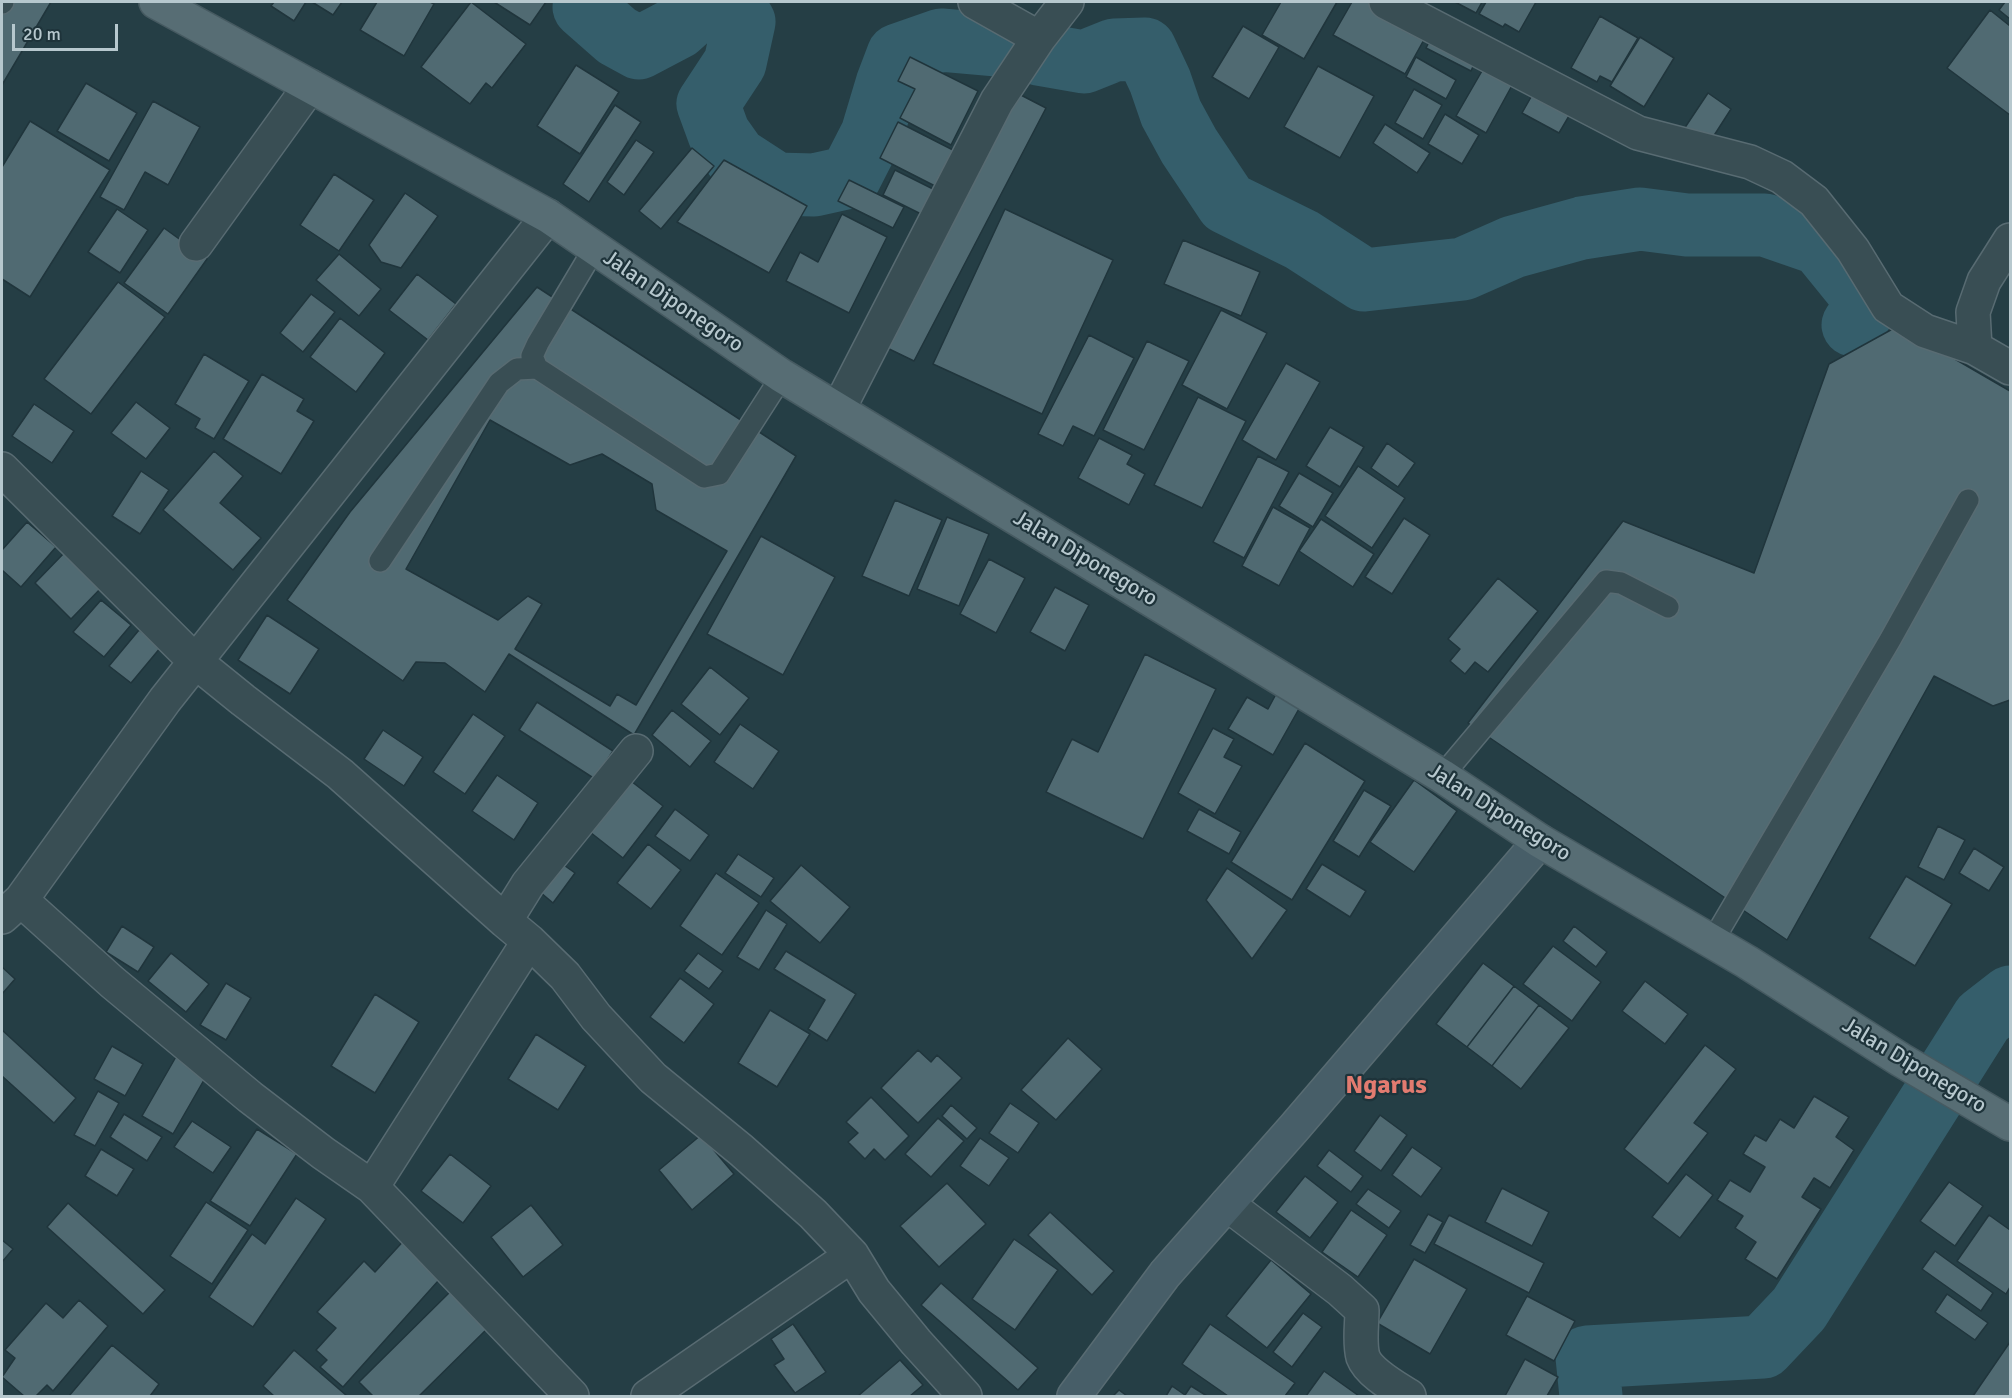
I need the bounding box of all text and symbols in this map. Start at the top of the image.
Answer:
scale bar [15,12,122,50]
text: 20 m [23,23,61,45]
street label: Jalan Diponegoro [598,245,748,359]
street label: Jalan Diponegoro [1008,506,1162,612]
street label: Jalan Diponegoro [1423,759,1575,867]
street label: Jalan Diponegoro [1837,1013,1991,1119]
district label: Ngarus [1345,1070,1427,1102]

